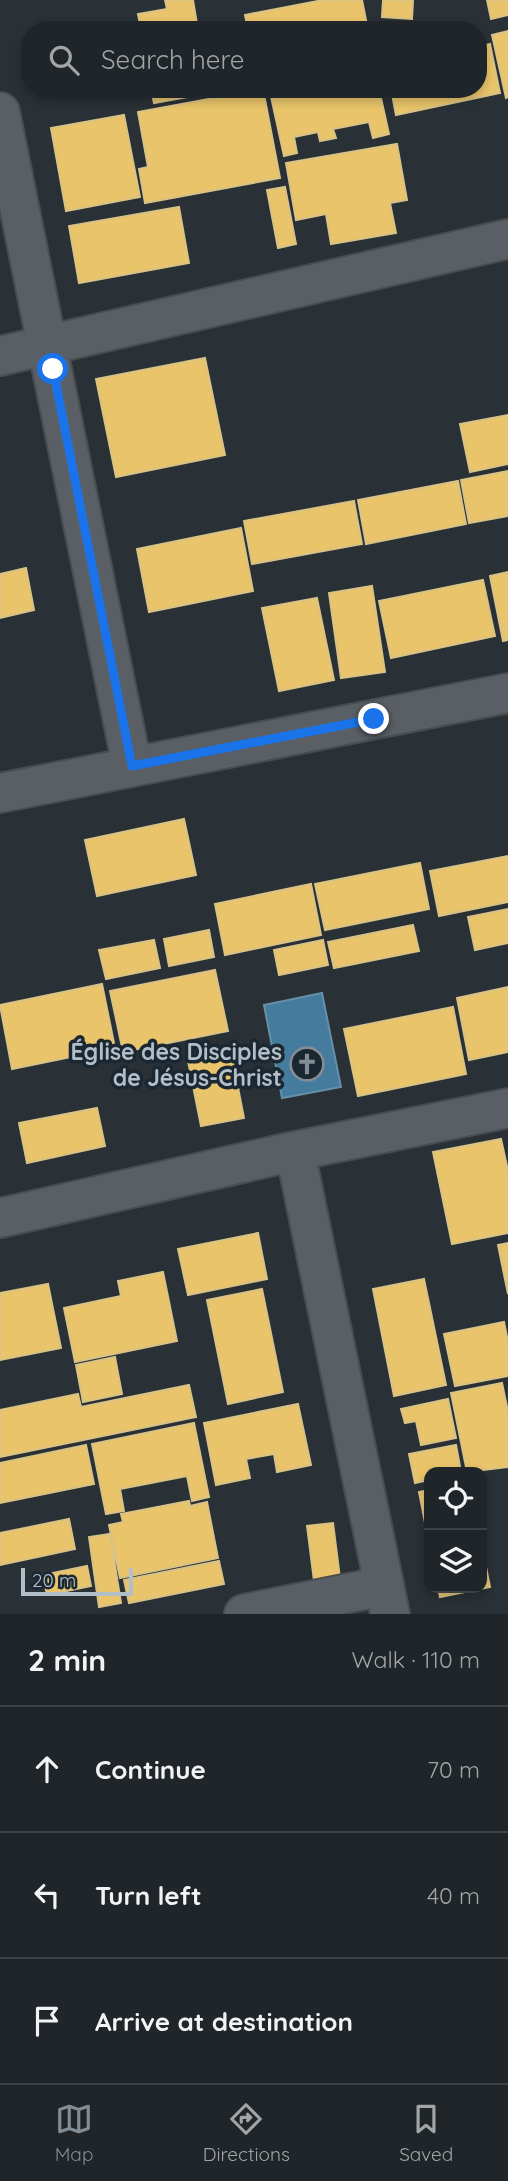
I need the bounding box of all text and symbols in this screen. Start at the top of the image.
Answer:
search box [21,21,487,98]
icon: search [45,41,83,79]
text: Search here [101,43,245,76]
route start [37,353,68,384]
route end [358,703,389,734]
place label: Église des Disciples de Jésus-Christ [70,1037,282,1092]
church icon: Église des Disciples de Jésus-Christ [288,1045,326,1083]
map controls [424,1467,487,1593]
button: locate [424,1467,487,1530]
button: layers [424,1530,487,1593]
scale bar [21,1565,133,1597]
text: 20 m [32,1568,76,1592]
text: 2 min [28,1641,106,1679]
text: Walk · 110 m [351,1645,480,1674]
icon: ahead [28,1750,66,1788]
text: Continue [95,1753,206,1786]
text: 70 m [427,1755,480,1784]
icon: left [28,1876,66,1914]
text: Turn left [95,1879,202,1912]
text: 40 m [427,1881,480,1910]
icon: arrive [28,2002,66,2040]
text: Arrive at destination [95,2005,353,2038]
tab: Map [55,2100,93,2166]
tab: Directions [203,2100,290,2166]
tab: Saved [399,2100,453,2166]

